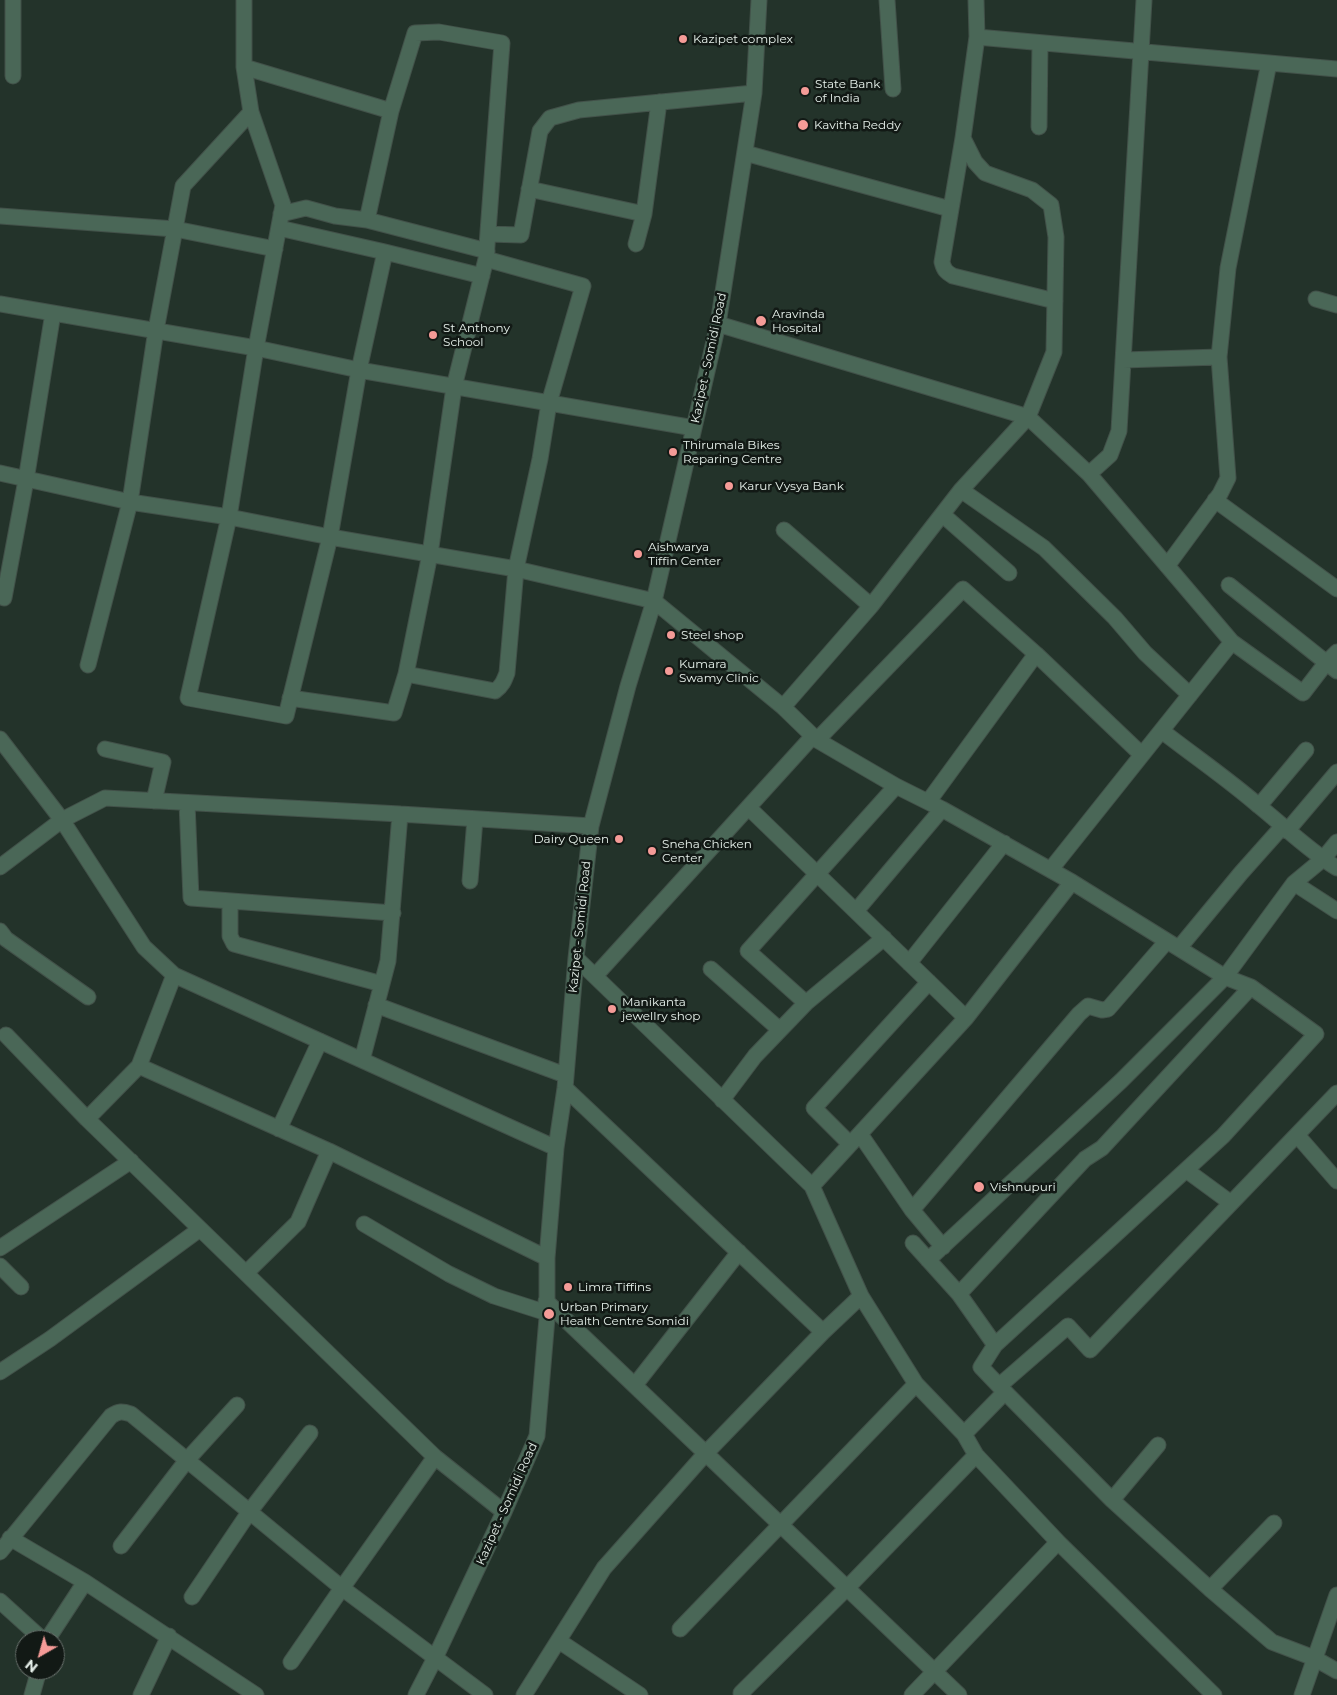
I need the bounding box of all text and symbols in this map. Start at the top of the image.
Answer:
place label: Kazipet complex [693,32,793,46]
marker: Kazipet complex [677,33,689,45]
place label: State Bank of India [815,77,881,105]
marker: State Bank of India [799,85,811,97]
marker: Kavitha Reddy [796,118,810,132]
place label: Kavitha Reddy [814,118,901,132]
street label: Kazipet - Somidi Road [688,292,730,424]
place label: Aravinda Hospital [772,307,825,335]
marker: Aravinda Hospital [754,314,768,328]
place label: St Anthony School [443,321,510,349]
marker: St Anthony School [427,329,439,341]
place label: Thirumala Bikes Reparing Centre [683,438,782,466]
marker: Thirumala Bikes Reparing Centre [667,446,679,458]
place label: Karur Vysya Bank [739,479,844,493]
marker: Karur Vysya Bank [723,480,735,492]
place label: Aishwarya Tiffin Center [648,540,721,568]
marker: Aishwarya Tiffin Center [632,548,644,560]
place label: Steel shop [681,628,744,642]
marker: Steel shop [665,629,677,641]
place label: Kumara Swamy Clinic [679,657,759,685]
marker: Kumara Swamy Clinic [663,665,675,677]
place label: Dairy Queen [534,832,609,846]
marker: Dairy Queen [613,833,625,845]
place label: Sneha Chicken Center [662,837,752,865]
marker: Sneha Chicken Center [646,845,658,857]
street label: Kazipet - Somidi Road [566,860,594,994]
place label: Manikanta jewellry shop [622,995,700,1023]
marker: Manikanta jewellry shop [606,1003,618,1015]
marker: Vishnupuri [972,1180,986,1194]
place label: Vishnupuri [990,1180,1056,1194]
place label: Limra Tiffins [578,1280,651,1294]
marker: Limra Tiffins [562,1281,574,1293]
place label: Urban Primary Health Centre Somidi [560,1300,689,1328]
marker: Urban Primary Health Centre Somidi [542,1307,556,1321]
street label: Kazipet - Somidi Road [473,1440,541,1568]
north arrow [15,1630,65,1680]
text: N [21,1655,41,1677]

